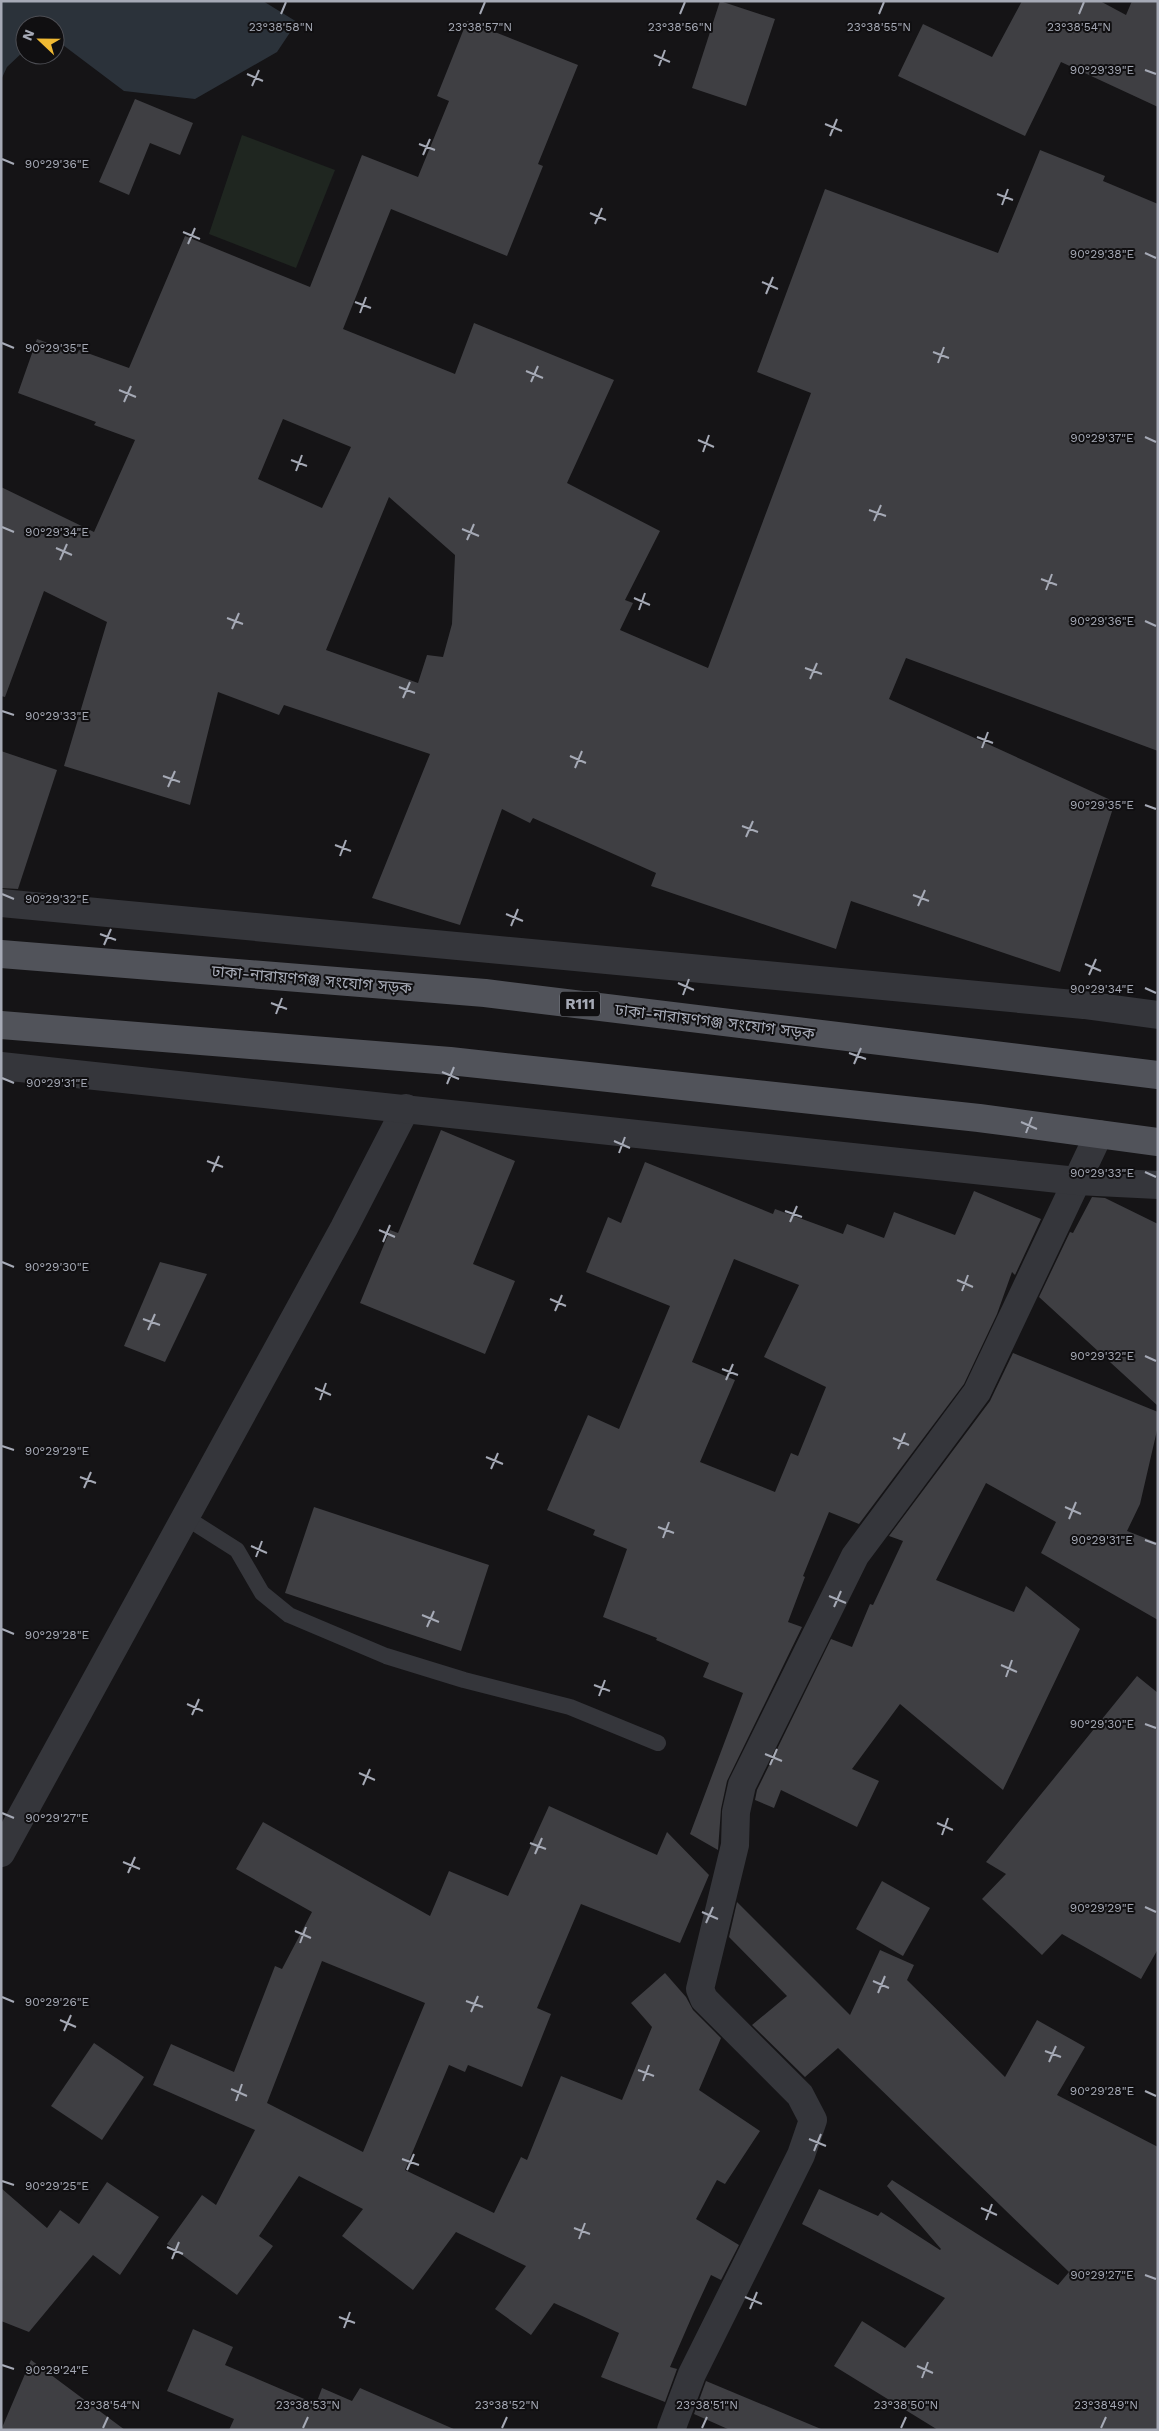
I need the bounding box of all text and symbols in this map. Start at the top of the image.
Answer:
north arrow [15,15,65,65]
text: 23°38'58"N [249,20,313,34]
text: 23°38'57"N [448,20,512,34]
text: 23°38'56"N [648,20,712,34]
text: 23°38'55"N [847,20,911,34]
text: 23°38'54"N [1047,20,1111,34]
text: N [19,27,37,43]
text: 90°29'39"E [1070,63,1135,77]
text: 90°29'36"E [25,157,90,171]
text: 90°29'38"E [1070,247,1135,261]
text: 90°29'35"E [25,341,89,355]
text: 90°29'37"E [1070,431,1134,445]
text: 90°29'34"E [25,525,89,539]
text: 90°29'36"E [1070,614,1135,628]
text: 90°29'33"E [25,709,89,723]
text: 90°29'35"E [1070,798,1134,812]
text: 90°29'32"E [25,892,89,906]
street label: ঢাকা-নারায়ণগঞ্জ সংযোগ সড়ক [210,961,414,998]
text: 90°29'34"E [1070,982,1134,996]
road number: R111 [560,992,600,1016]
street label: ঢাকা-নারায়ণগঞ্জ সংযোগ সড়ক [613,1000,817,1043]
text: 90°29'31"E [26,1076,88,1090]
text: 90°29'33"E [1070,1166,1134,1180]
text: 90°29'30"E [25,1260,90,1274]
text: 90°29'32"E [1070,1349,1134,1363]
text: 90°29'29"E [25,1444,90,1458]
text: 90°29'31"E [1071,1533,1133,1547]
text: 90°29'28"E [25,1628,90,1642]
text: 90°29'30"E [1070,1717,1135,1731]
text: 90°29'27"E [25,1811,89,1825]
text: 90°29'29"E [1070,1901,1135,1915]
text: 90°29'26"E [25,1995,90,2009]
text: 90°29'28"E [1070,2084,1135,2098]
text: 90°29'25"E [25,2179,89,2193]
text: 90°29'27"E [1070,2268,1134,2282]
text: 90°29'24"E [25,2363,89,2377]
text: 23°38'54"N [76,2398,140,2412]
text: 23°38'53"N [276,2398,340,2412]
text: 23°38'52"N [475,2398,539,2412]
text: 23°38'51"N [676,2398,738,2412]
text: 23°38'50"N [874,2398,938,2412]
text: 23°38'49"N [1074,2398,1138,2412]

